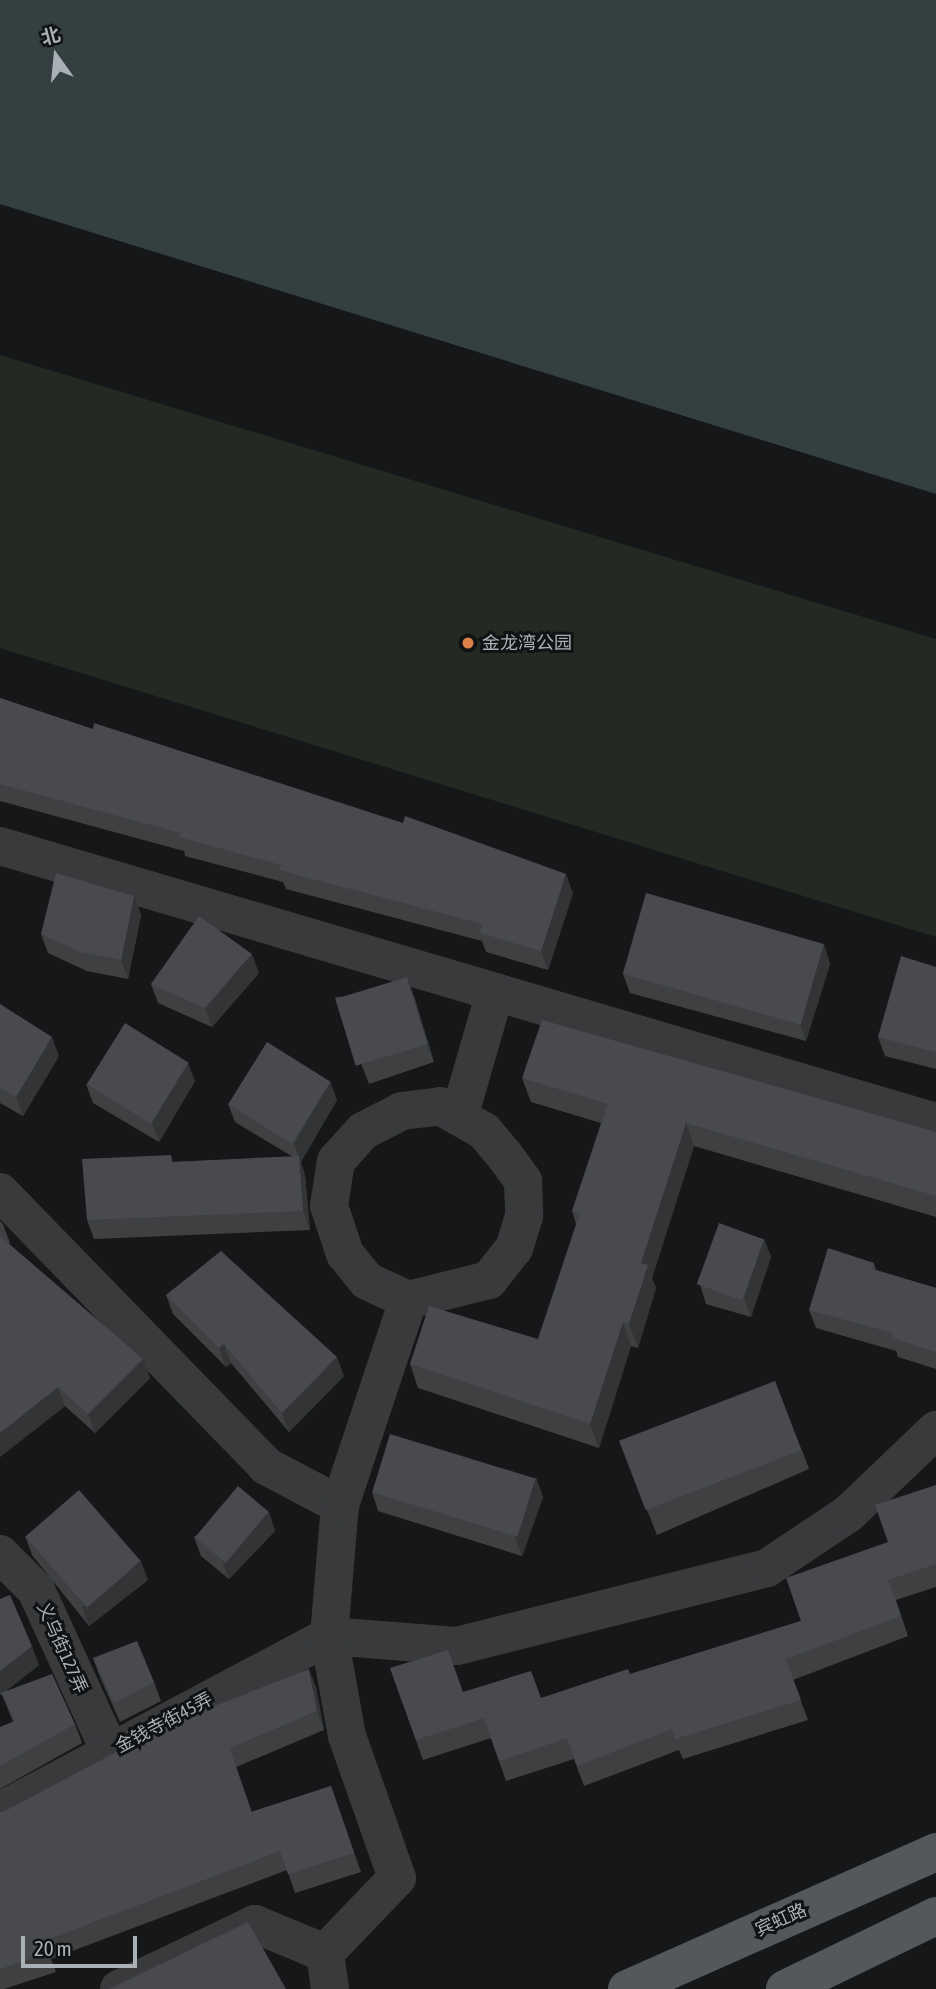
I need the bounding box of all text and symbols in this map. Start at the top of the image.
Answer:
north arrow [21,21,91,91]
text: 北 [39,23,63,49]
place label: 金龙湾公园 [482,632,572,654]
marker: 金龙湾公园 [460,635,476,651]
street label: 义乌街127弄 [32,1599,92,1697]
street label: 金钱寺街45弄 [112,1688,216,1758]
street label: 宾虹路 [752,1899,810,1941]
scale bar [24,1923,140,1967]
text: 20 m [34,1936,72,1960]

